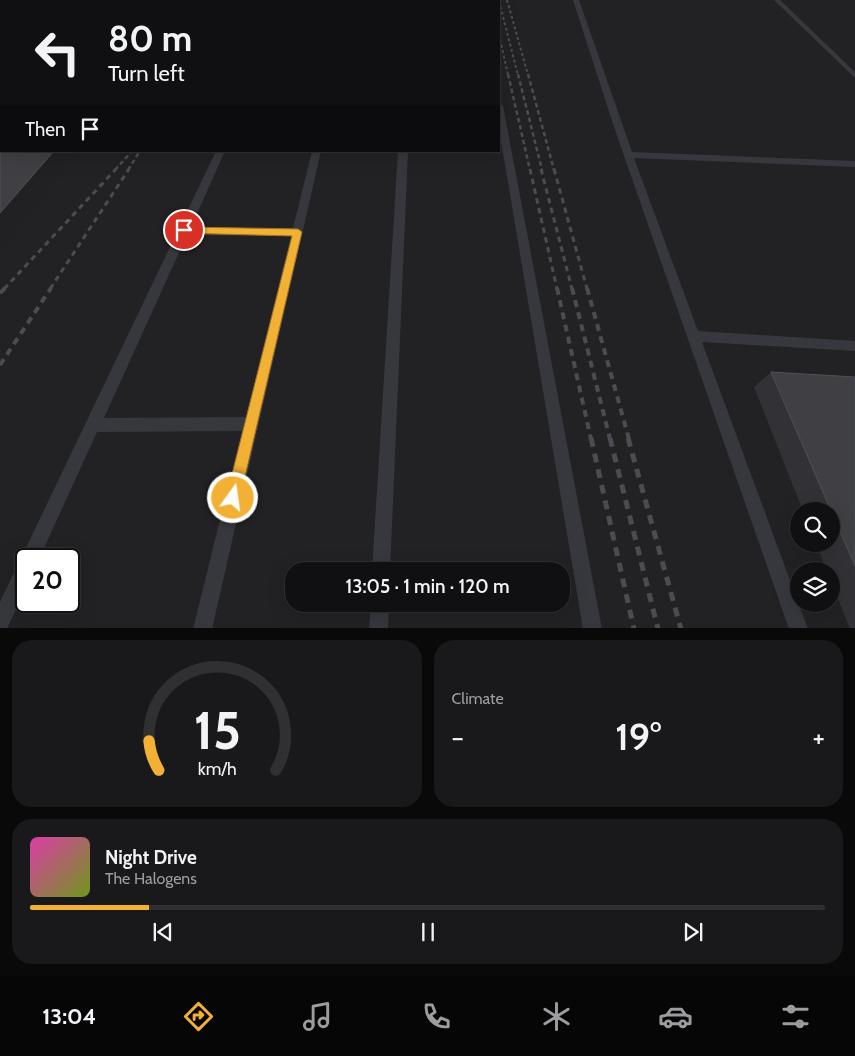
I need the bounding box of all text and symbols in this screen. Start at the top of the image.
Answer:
text: 80 m [108,17,192,60]
icon: left [25,20,90,85]
text: Turn left [108,60,185,87]
icon: arrive [76,115,104,143]
text: Then [25,118,66,141]
pin [163,209,205,251]
icon: arrive [170,216,198,244]
position arrow [206,471,258,523]
map controls [790,502,840,612]
button: search [790,502,840,552]
speed limit sign: 20 [15,548,80,613]
button: layers [790,562,840,612]
text: 13:05 · 1 min · 120 m [345,575,510,598]
text: Climate [452,689,504,708]
text: 15 [193,699,240,762]
text: 19° [615,713,661,760]
text: − [452,720,464,754]
text: + [813,720,825,754]
text: km/h [197,758,236,779]
text: Night Drive [105,846,197,869]
text: The Halogens [105,869,197,888]
icon: previous [149,918,177,946]
icon: pause [414,918,442,946]
icon: next [679,918,707,946]
icon: directions [181,999,216,1034]
icon: music [300,999,335,1034]
icon: phone [419,999,454,1034]
icon: climate [539,999,574,1034]
icon: car [658,999,693,1034]
icon: filters [778,999,813,1034]
text: 13:04 [42,1003,96,1030]

